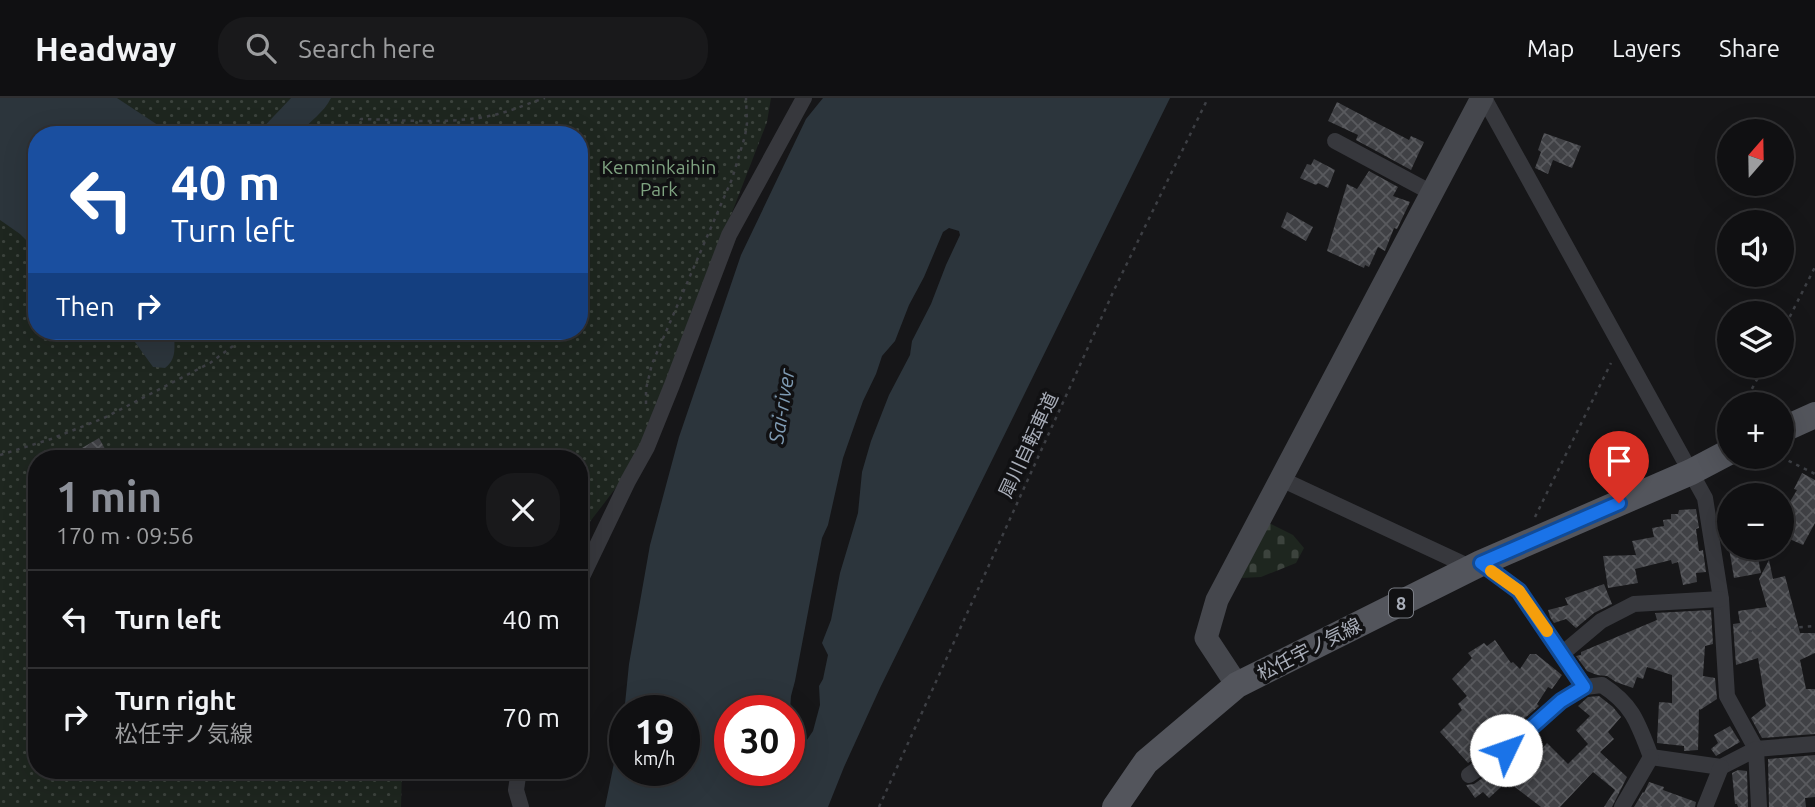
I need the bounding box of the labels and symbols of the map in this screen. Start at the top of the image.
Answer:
north arrow [1717,119,1794,196]
park label: Kenminkaihin Park [602,156,716,200]
water label: Sai-river [763,366,799,446]
street label: 犀川自転車道 [994,389,1062,501]
pin [1589,431,1649,503]
road number: 8 [1389,588,1413,618]
street label: 松任宇ノ気線 [1253,613,1365,685]
speed limit sign: 30 [714,695,805,786]
position arrow [1469,713,1543,787]

